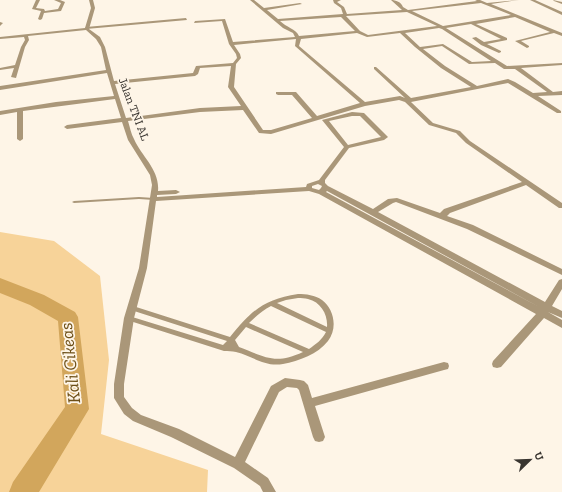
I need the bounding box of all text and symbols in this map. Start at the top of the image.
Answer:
street label: Jalan TNI AL [116,76,153,143]
water label: Kali Cikeas [55,322,85,404]
north arrow [510,440,550,480]
text: U [531,450,546,463]

